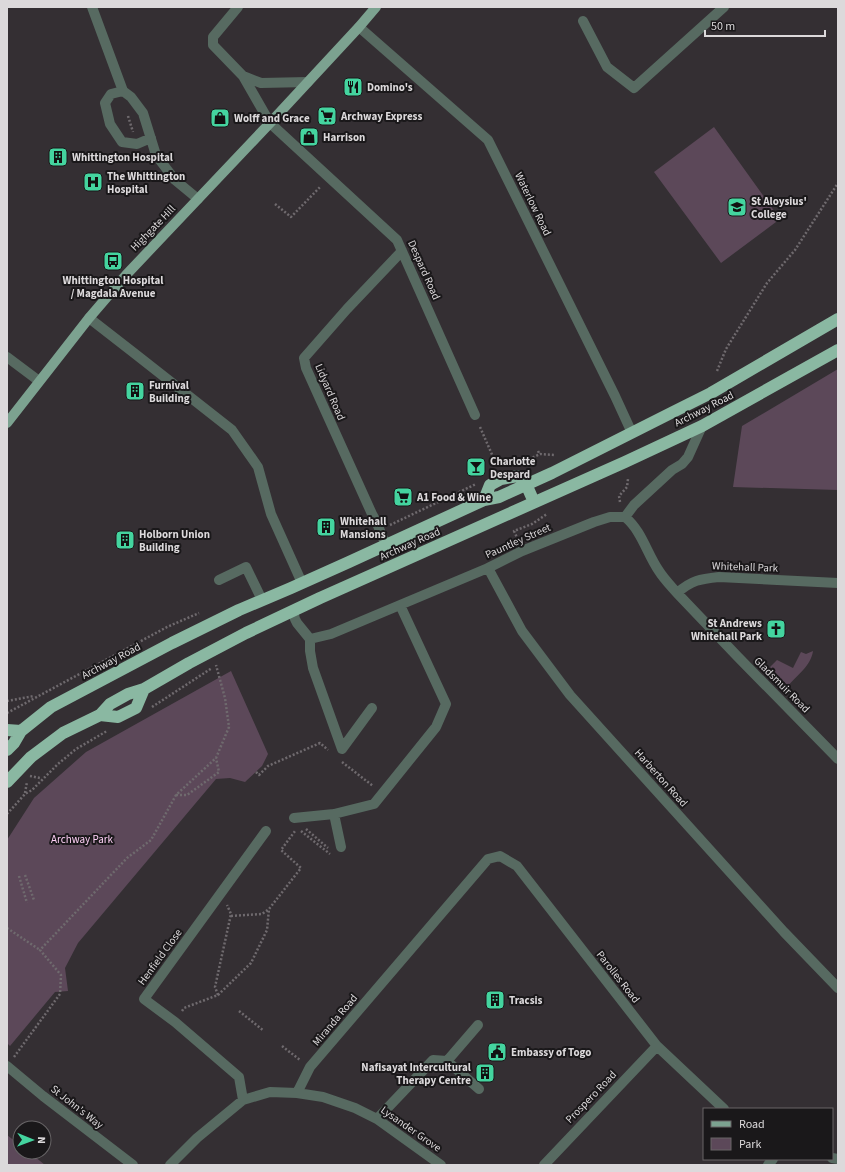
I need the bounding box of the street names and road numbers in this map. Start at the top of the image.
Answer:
street label: Waterlow Road [511,170,555,238]
street label: Highgate Hill [127,201,179,254]
street label: Despard Road [404,238,444,302]
street label: Lidyard Road [311,361,349,423]
street label: Archway Road [672,388,736,430]
street label: Pauntley Street [483,520,553,562]
street label: Archway Road [377,524,443,564]
street label: Whitehall Park [712,558,779,576]
street label: Archway Road [79,639,143,683]
street label: Gladsmuir Road [751,654,813,716]
street label: Harberton Road [631,746,691,810]
street label: Henfield Close [134,925,186,988]
street label: Parolles Road [593,948,643,1006]
street label: Miranda Road [309,991,361,1049]
street label: Prospero Road [562,1068,620,1126]
street label: St John's Way [47,1082,107,1132]
street label: Lysander Grove [378,1103,445,1156]

